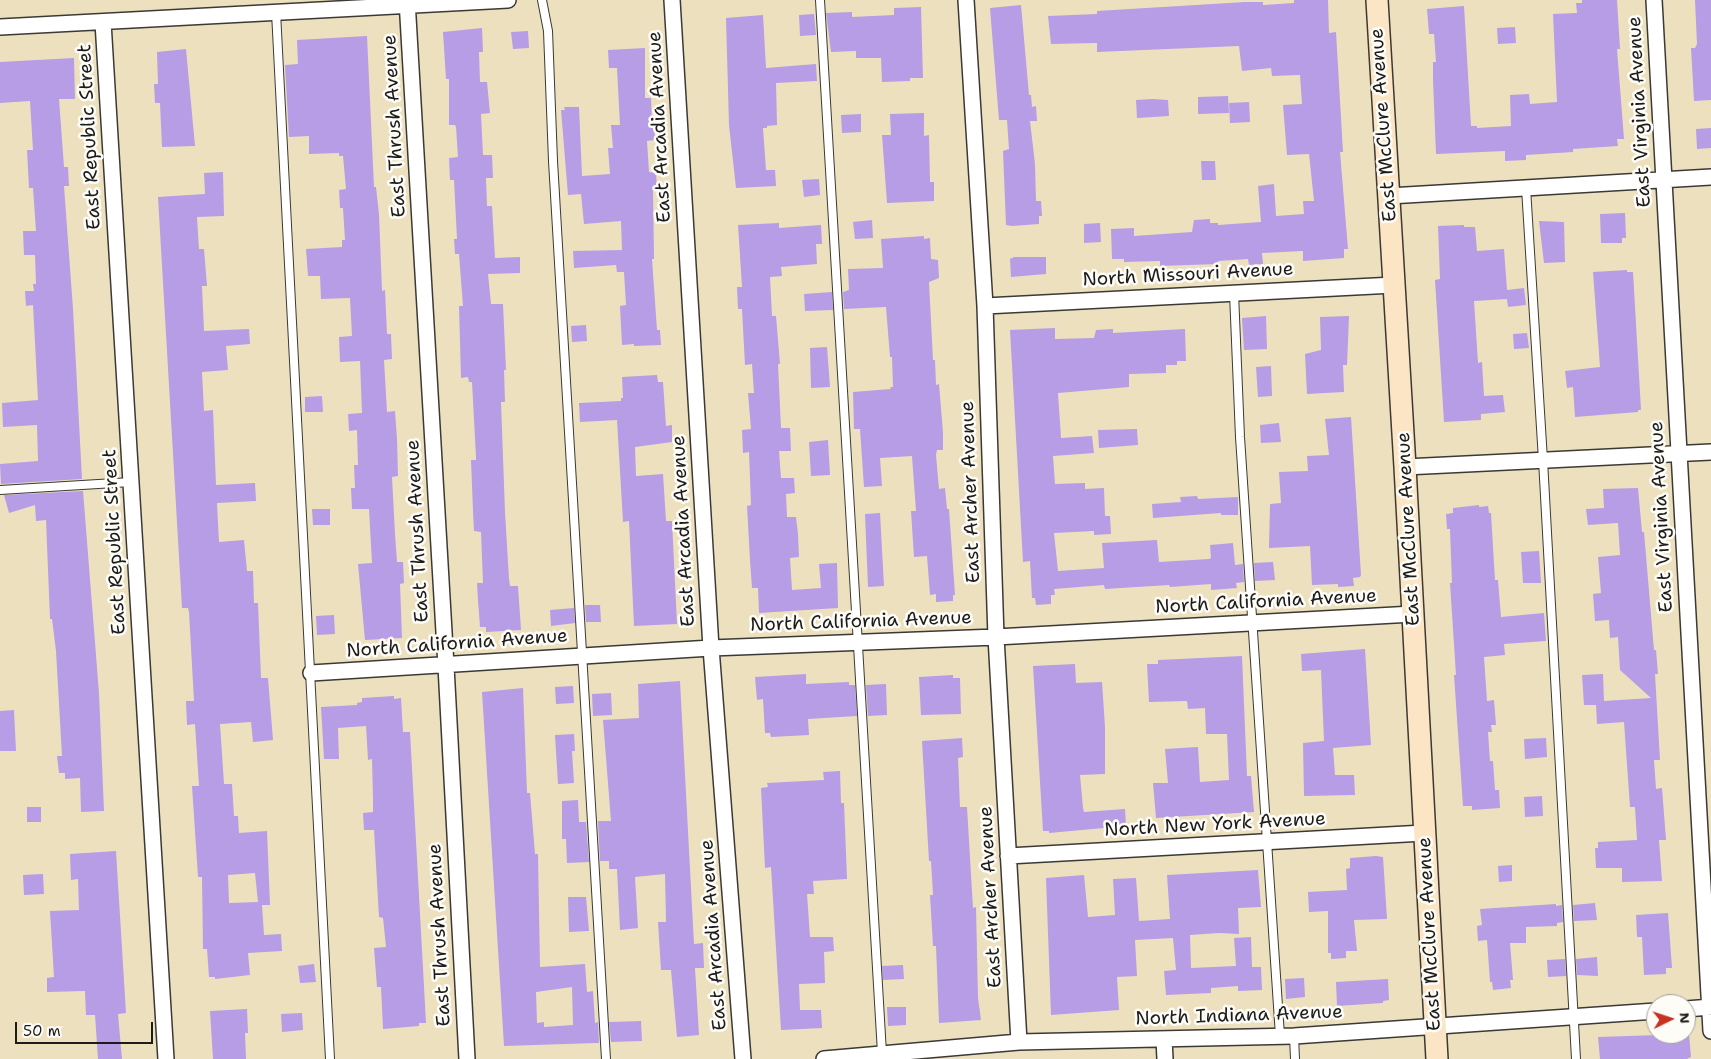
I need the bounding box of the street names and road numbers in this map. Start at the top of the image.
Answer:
street label: East Virginia Avenue [1624,16,1656,208]
street label: East McClure Avenue [1366,27,1402,223]
street label: East Arcadia Avenue [644,31,676,223]
street label: East Thrush Avenue [379,34,411,218]
street label: East Republic Street [74,44,106,230]
street label: North Missouri Avenue [1082,258,1294,292]
street label: East Archer Avenue [956,401,986,583]
street label: East Virginia Avenue [1646,421,1678,613]
street label: East McClure Avenue [1393,431,1425,627]
street label: East Arcadia Avenue [668,435,700,627]
street label: East Thrush Avenue [402,439,434,623]
street label: East Republic Street [99,449,131,635]
street label: North California Avenue [1155,585,1377,619]
street label: North California Avenue [750,607,972,637]
street label: North California Avenue [346,625,568,663]
street label: East Archer Avenue [975,805,1007,989]
street label: North New York Avenue [1104,808,1326,842]
street label: East McClure Avenue [1414,836,1446,1032]
street label: East Arcadia Avenue [696,839,732,1031]
street label: East Thrush Avenue [424,843,456,1027]
street label: North Indiana Avenue [1135,1001,1343,1031]

